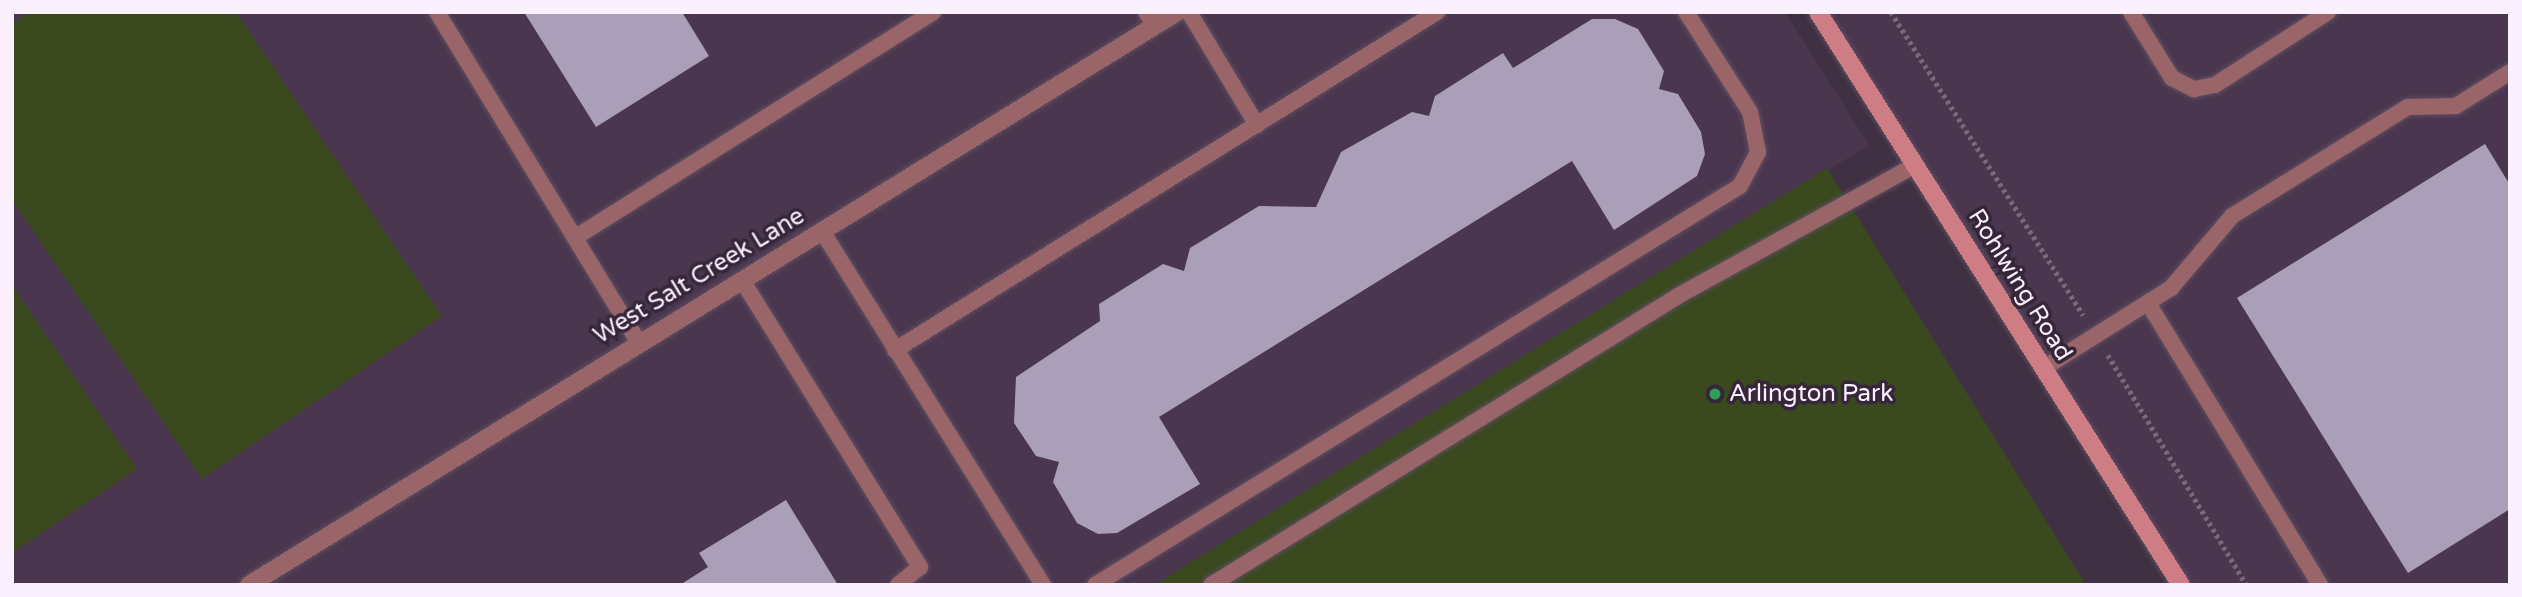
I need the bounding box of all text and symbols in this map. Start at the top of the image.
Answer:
street label: West Salt Creek Lane [588,202,810,350]
street label: Rohlwing Road [1962,204,2078,366]
place label: Arlington Park [1729,380,1893,408]
marker: Arlington Park [1707,386,1723,402]

